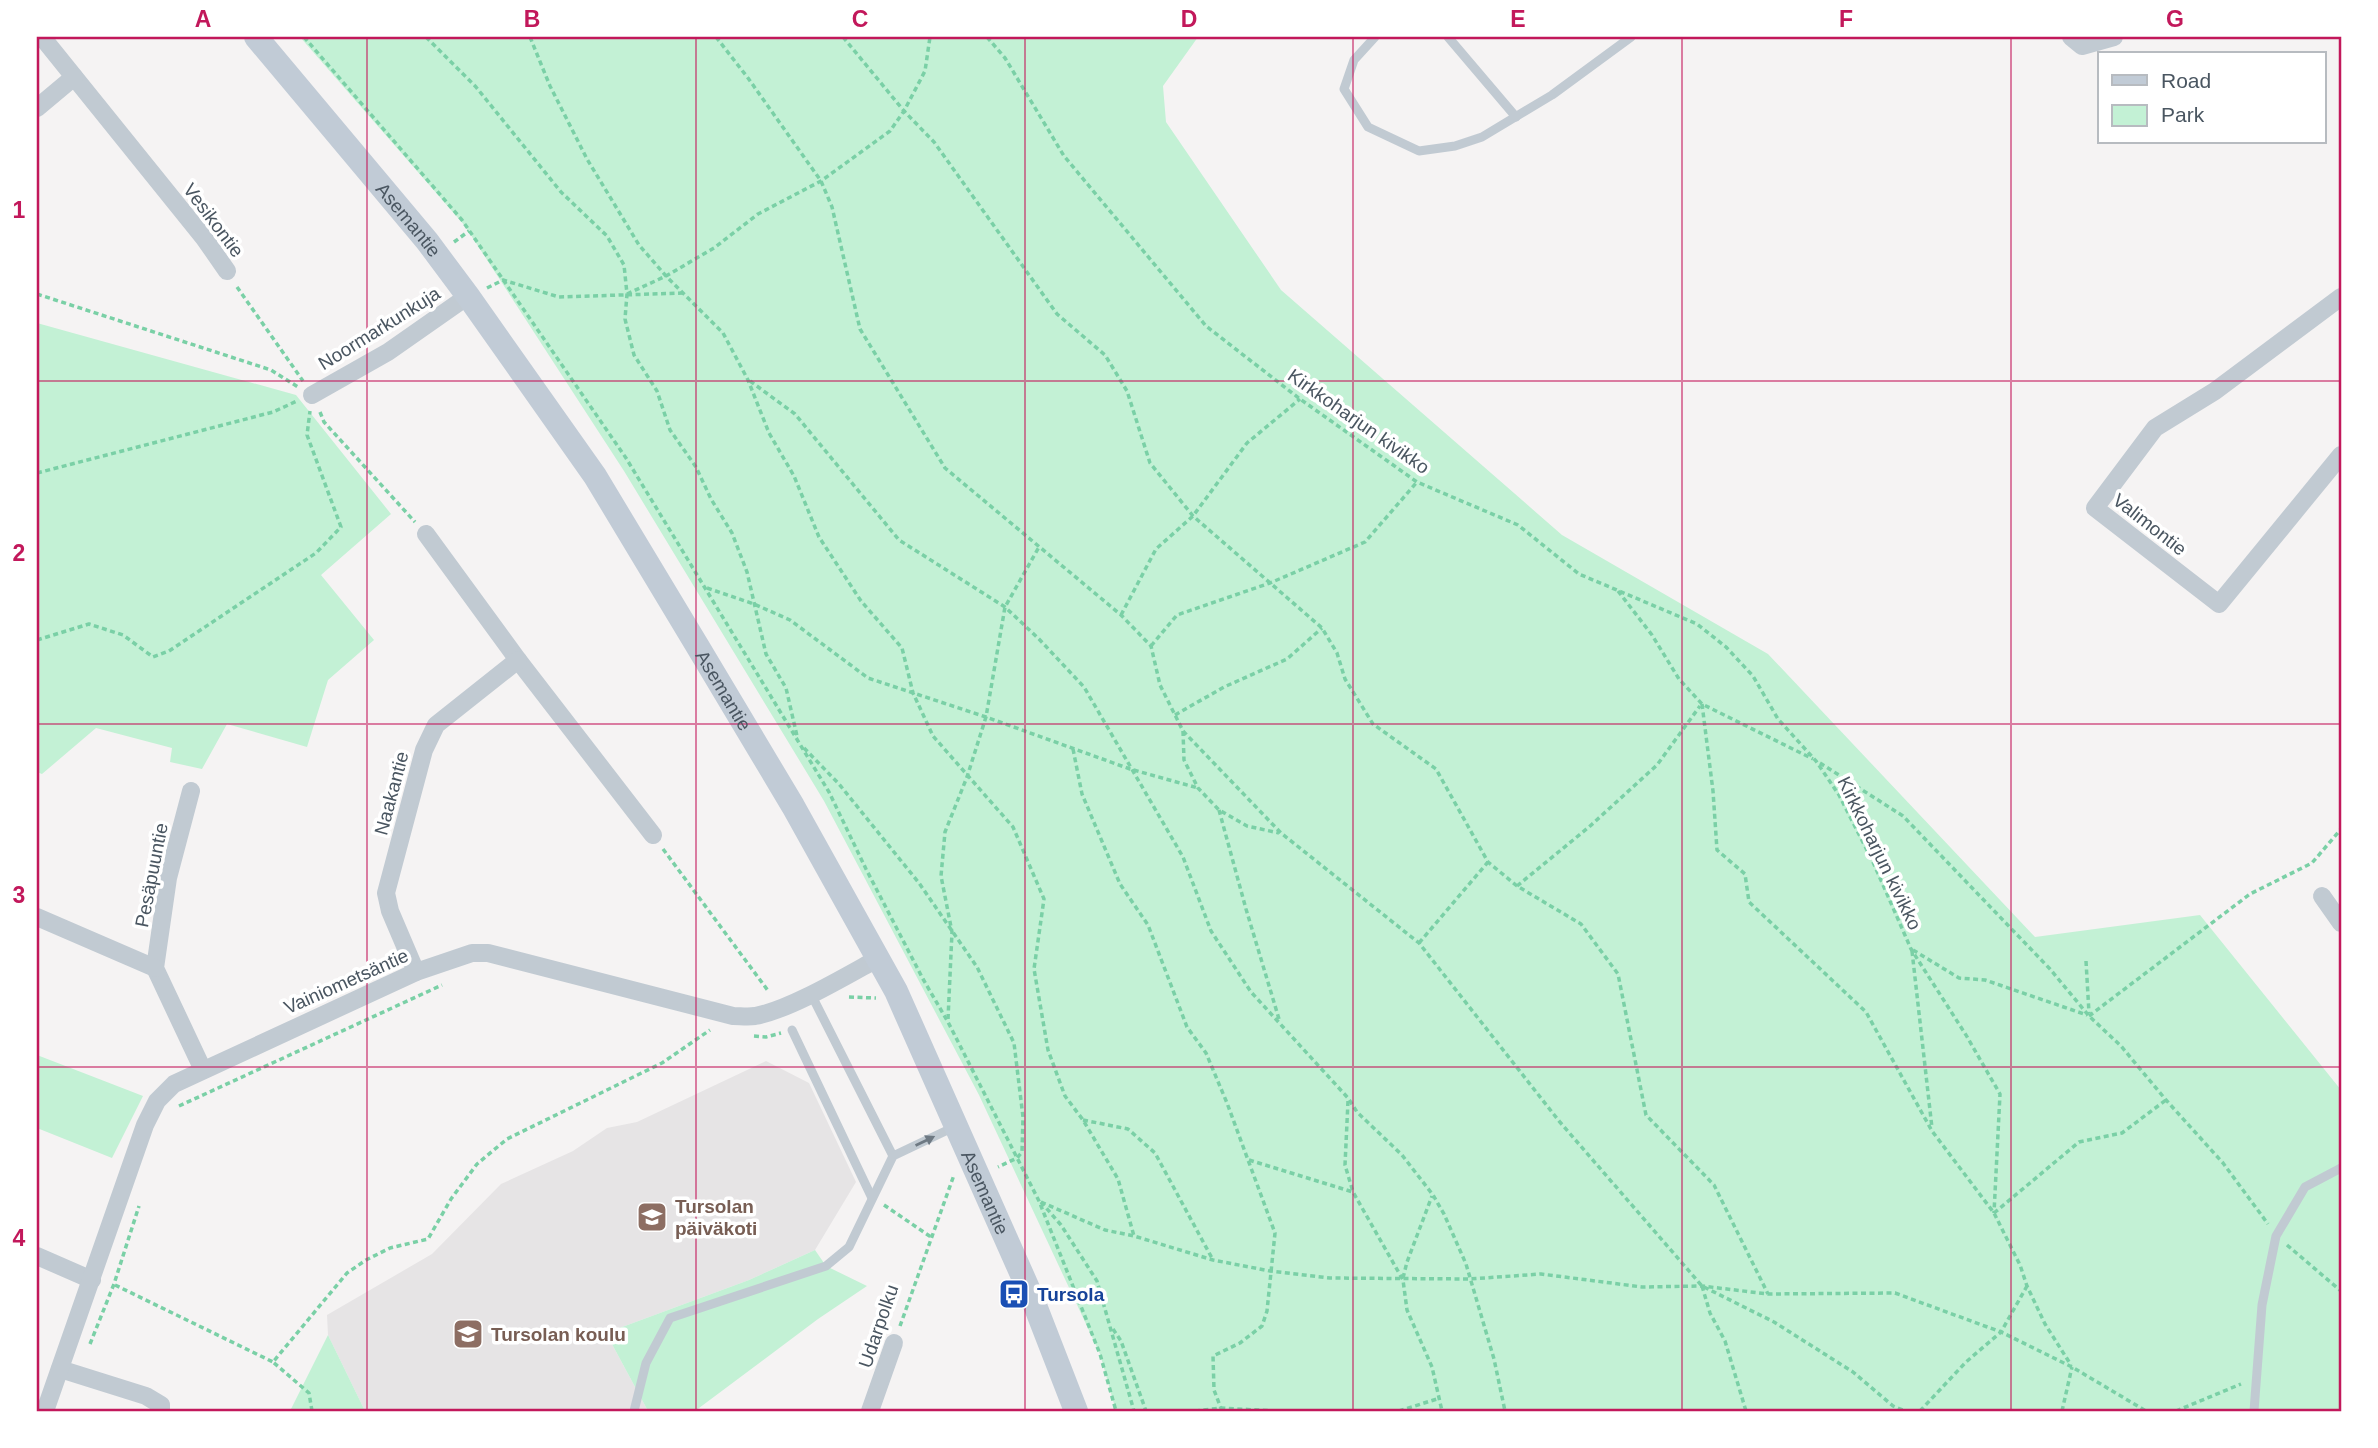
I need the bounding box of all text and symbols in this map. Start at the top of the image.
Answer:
text: A [195,6,211,32]
text: B [524,6,540,32]
text: C [852,6,868,32]
text: D [1181,6,1197,32]
text: E [1510,6,1526,32]
text: F [1839,6,1853,32]
text: G [2166,6,2184,32]
legend [2098,52,2326,144]
text: Road [2161,69,2211,92]
text: Park [2161,103,2205,126]
street label: Vesikontie [179,179,248,261]
street label: Asemantie [372,179,445,261]
text: 1 [13,197,26,223]
street label: Noormarkunkuja [315,282,444,374]
street label: Kirkkoharjun kivikko [1284,365,1434,478]
street label: Valimontie [2109,489,2191,560]
text: 2 [13,540,25,566]
street label: Asemantie [691,646,755,734]
street label: Naakantie [370,749,413,837]
street label: Kirkkoharjun kivikko [1833,773,1926,933]
street label: Pesäpuuntie [131,821,172,929]
text: 3 [13,882,25,908]
street label: Vainiometsäntie [281,945,412,1018]
one-way arrow [914,1135,935,1146]
street label: Asemantie [957,1147,1013,1238]
place label: Tursolan päiväkoti [675,1196,757,1239]
school or university icon: Tursolan päiväkoti [635,1200,669,1234]
text: 4 [13,1225,26,1251]
bus stop icon: Tursola [997,1277,1031,1311]
street label: Udarpolku [854,1282,902,1371]
place label: Tursola [1037,1284,1105,1305]
school or university icon: Tursolan koulu [451,1317,485,1351]
place label: Tursolan koulu [491,1324,626,1345]

